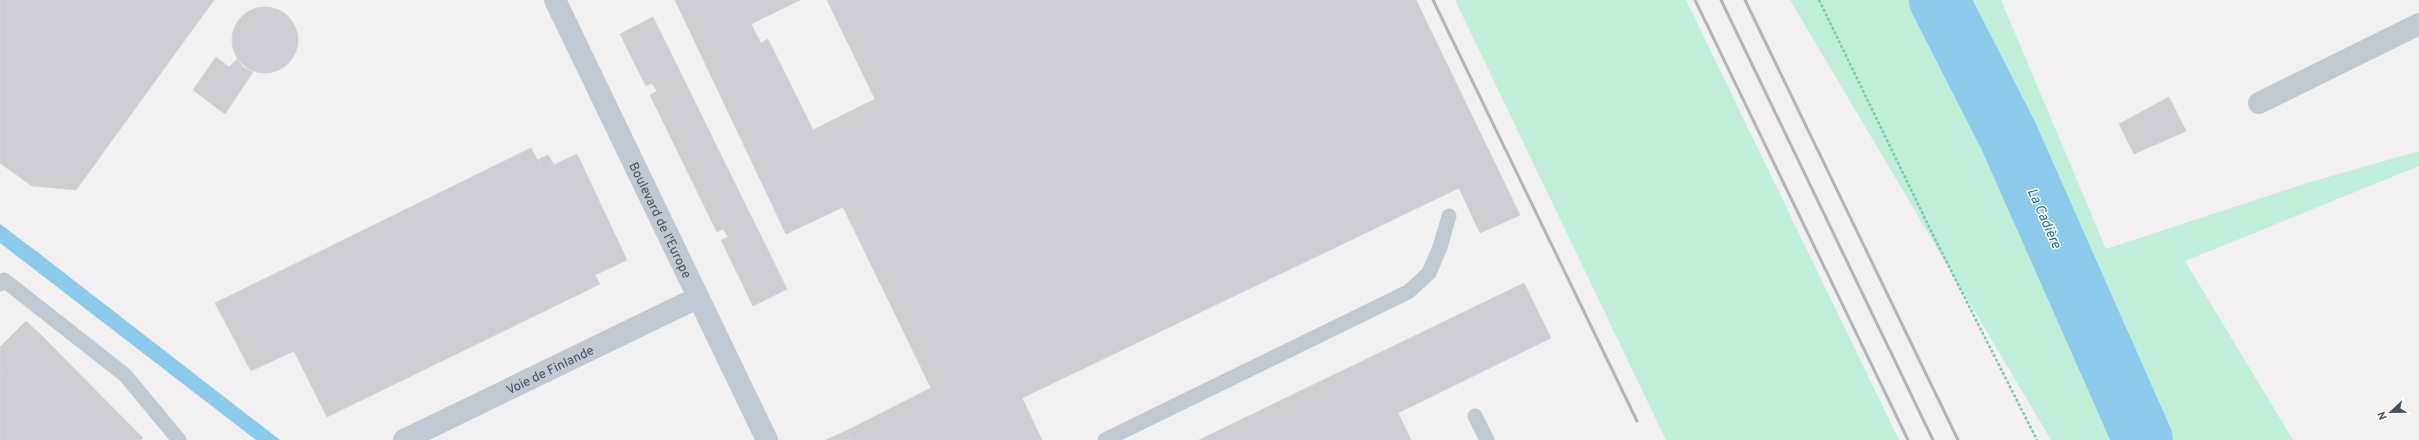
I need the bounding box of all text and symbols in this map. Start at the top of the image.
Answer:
street label: Boulevard de l'Europe [624,160,694,281]
water label: La Cadière [2023,186,2065,252]
street label: Voie de Finlande [504,343,597,399]
north arrow [2371,392,2411,432]
text: N [2375,409,2391,422]

